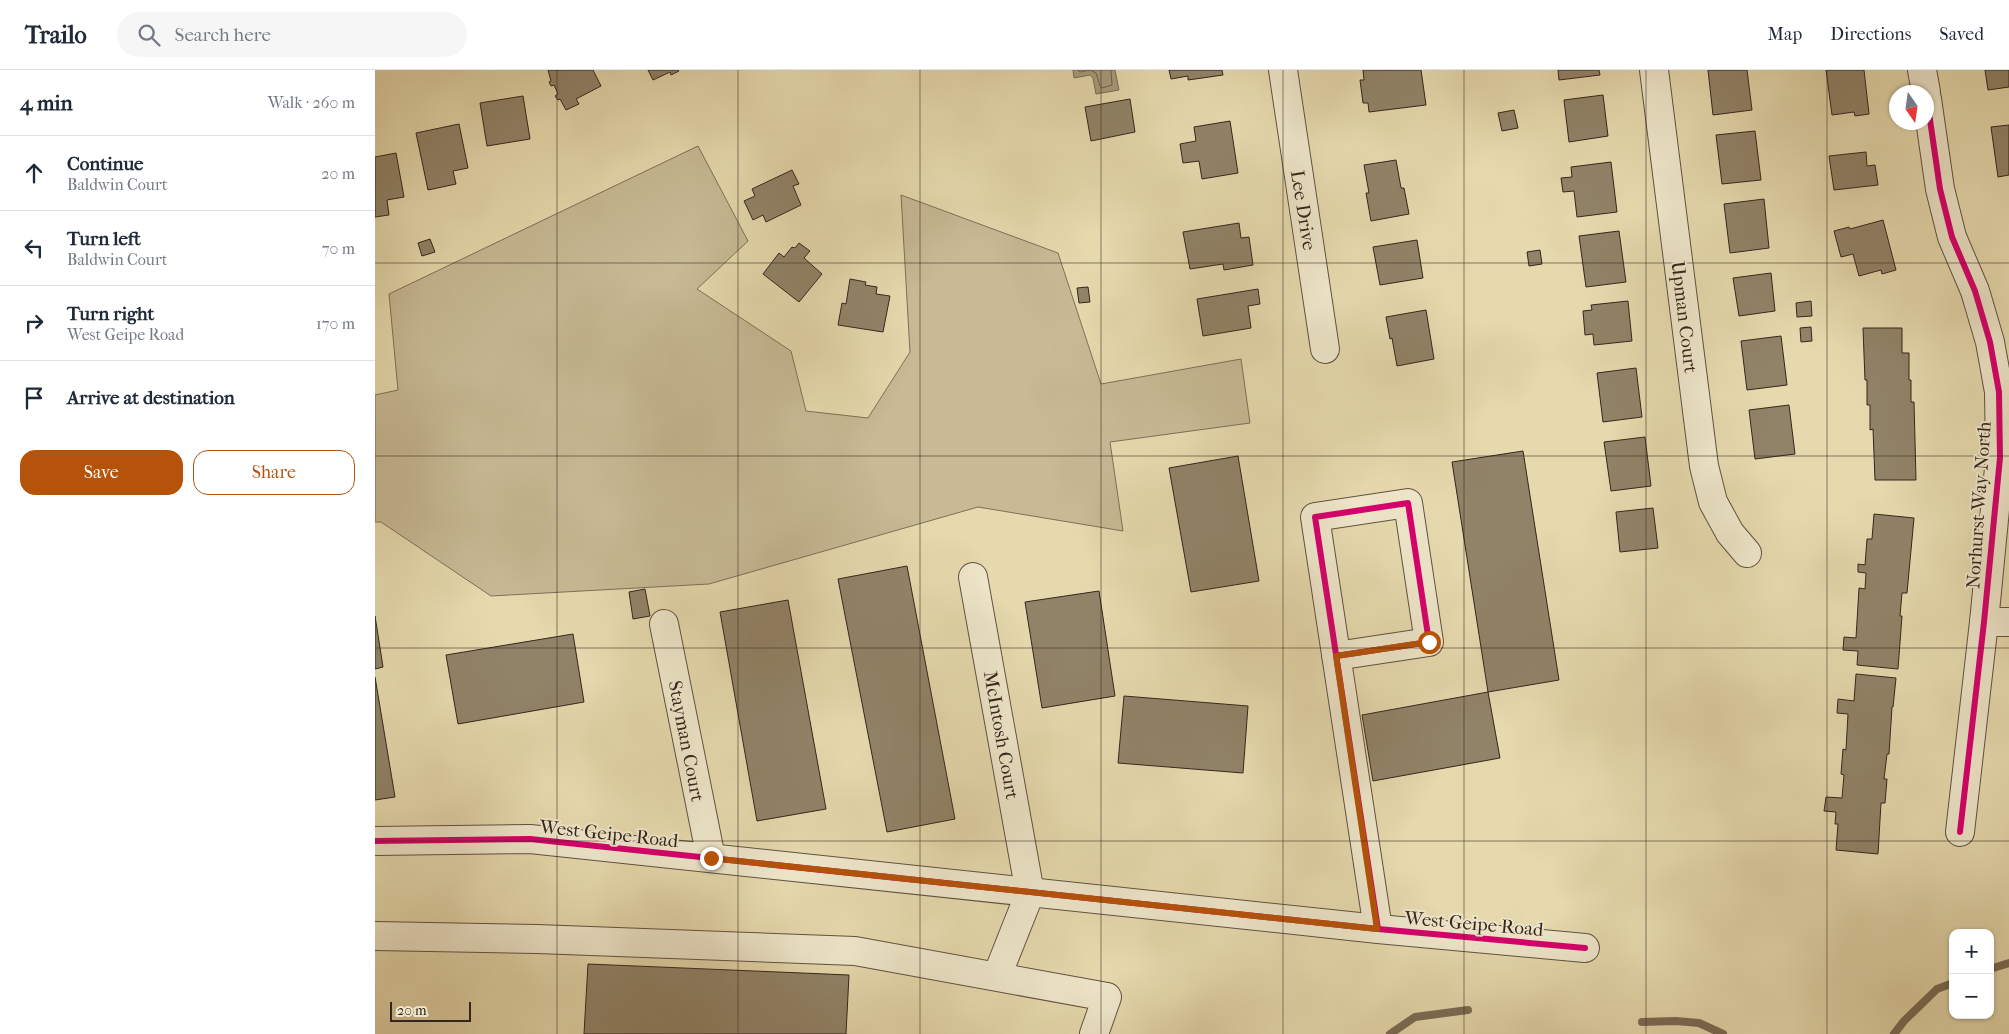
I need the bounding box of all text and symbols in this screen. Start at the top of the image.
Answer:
search box [117,12,467,57]
text: Trailo [25,21,87,49]
icon: search [135,21,163,49]
text: Search here [175,24,271,46]
text: Map [1768,24,1802,45]
text: Directions [1830,24,1911,45]
text: Saved [1939,24,1984,45]
north arrow [1889,85,1934,130]
text: 4 min [20,91,73,115]
text: Walk · 260 m [268,93,355,112]
text: Continue [67,153,143,175]
icon: ahead [20,159,48,187]
text: 20 m [321,164,355,183]
street label: Lee Drive [1286,169,1320,252]
text: Baldwin Court [67,175,168,194]
text: Turn left [67,228,141,250]
icon: left [20,234,48,262]
text: 70 m [322,239,355,258]
text: Baldwin Court [67,250,168,269]
street label: Upman Court [1666,260,1702,375]
text: Turn right [67,303,154,325]
icon: right [20,309,48,337]
text: 170 m [316,314,355,333]
text: West Geipe Road [67,325,184,344]
icon: arrive [20,384,48,412]
text: Arrive at destination [67,387,235,409]
street label: Norhurst Way North [1962,420,1996,590]
button: Save [20,450,183,495]
button: Share [193,450,355,495]
route start [1418,631,1441,654]
street label: McIntosh Court [979,669,1023,801]
street label: Stayman Court [664,679,709,804]
street label: West Geipe Road [538,816,680,852]
route end [700,847,723,870]
street label: West Geipe Road [1403,907,1545,941]
map controls [1949,929,1994,1019]
button: + [1949,929,1994,974]
button: − [1949,974,1994,1019]
scale bar [390,999,471,1022]
text: 20 m [397,1002,427,1019]

